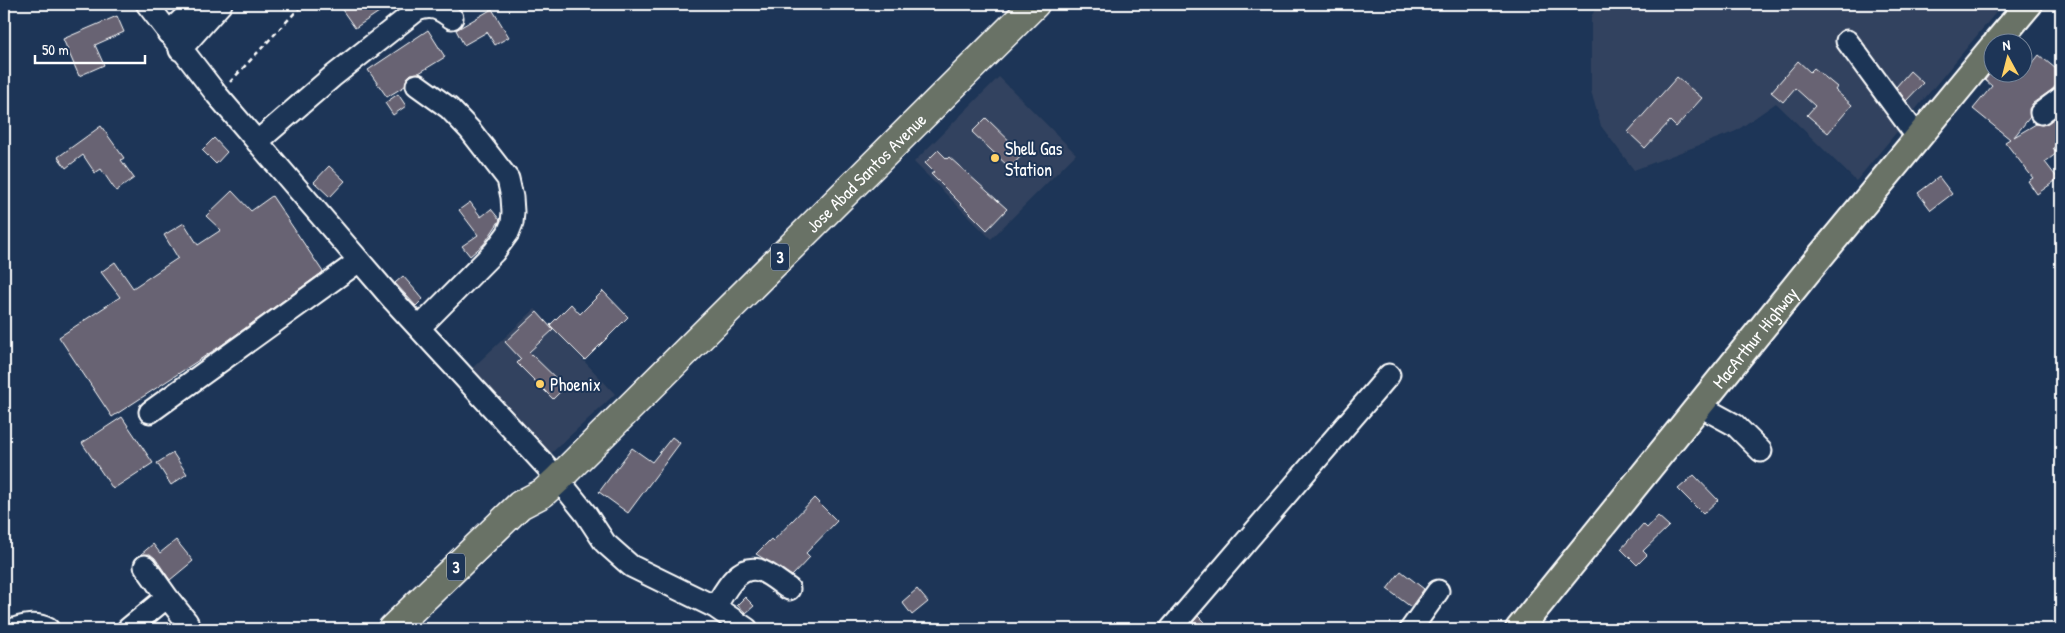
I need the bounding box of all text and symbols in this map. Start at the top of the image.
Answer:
scale bar [35,32,145,64]
north arrow [1982,32,2032,82]
text: N [2001,35,2012,54]
text: 50 m [42,39,69,60]
street label: Jose Abad Santos Avenue [800,107,931,238]
place label: Shell Gas Station [1005,136,1063,182]
marker: Shell Gas Station [989,152,1001,164]
road number: 3 [771,243,789,270]
street label: MacArthur Highway [1706,281,1803,393]
place label: Phoenix [550,372,601,397]
marker: Phoenix [534,378,546,390]
road number: 3 [447,554,465,580]

